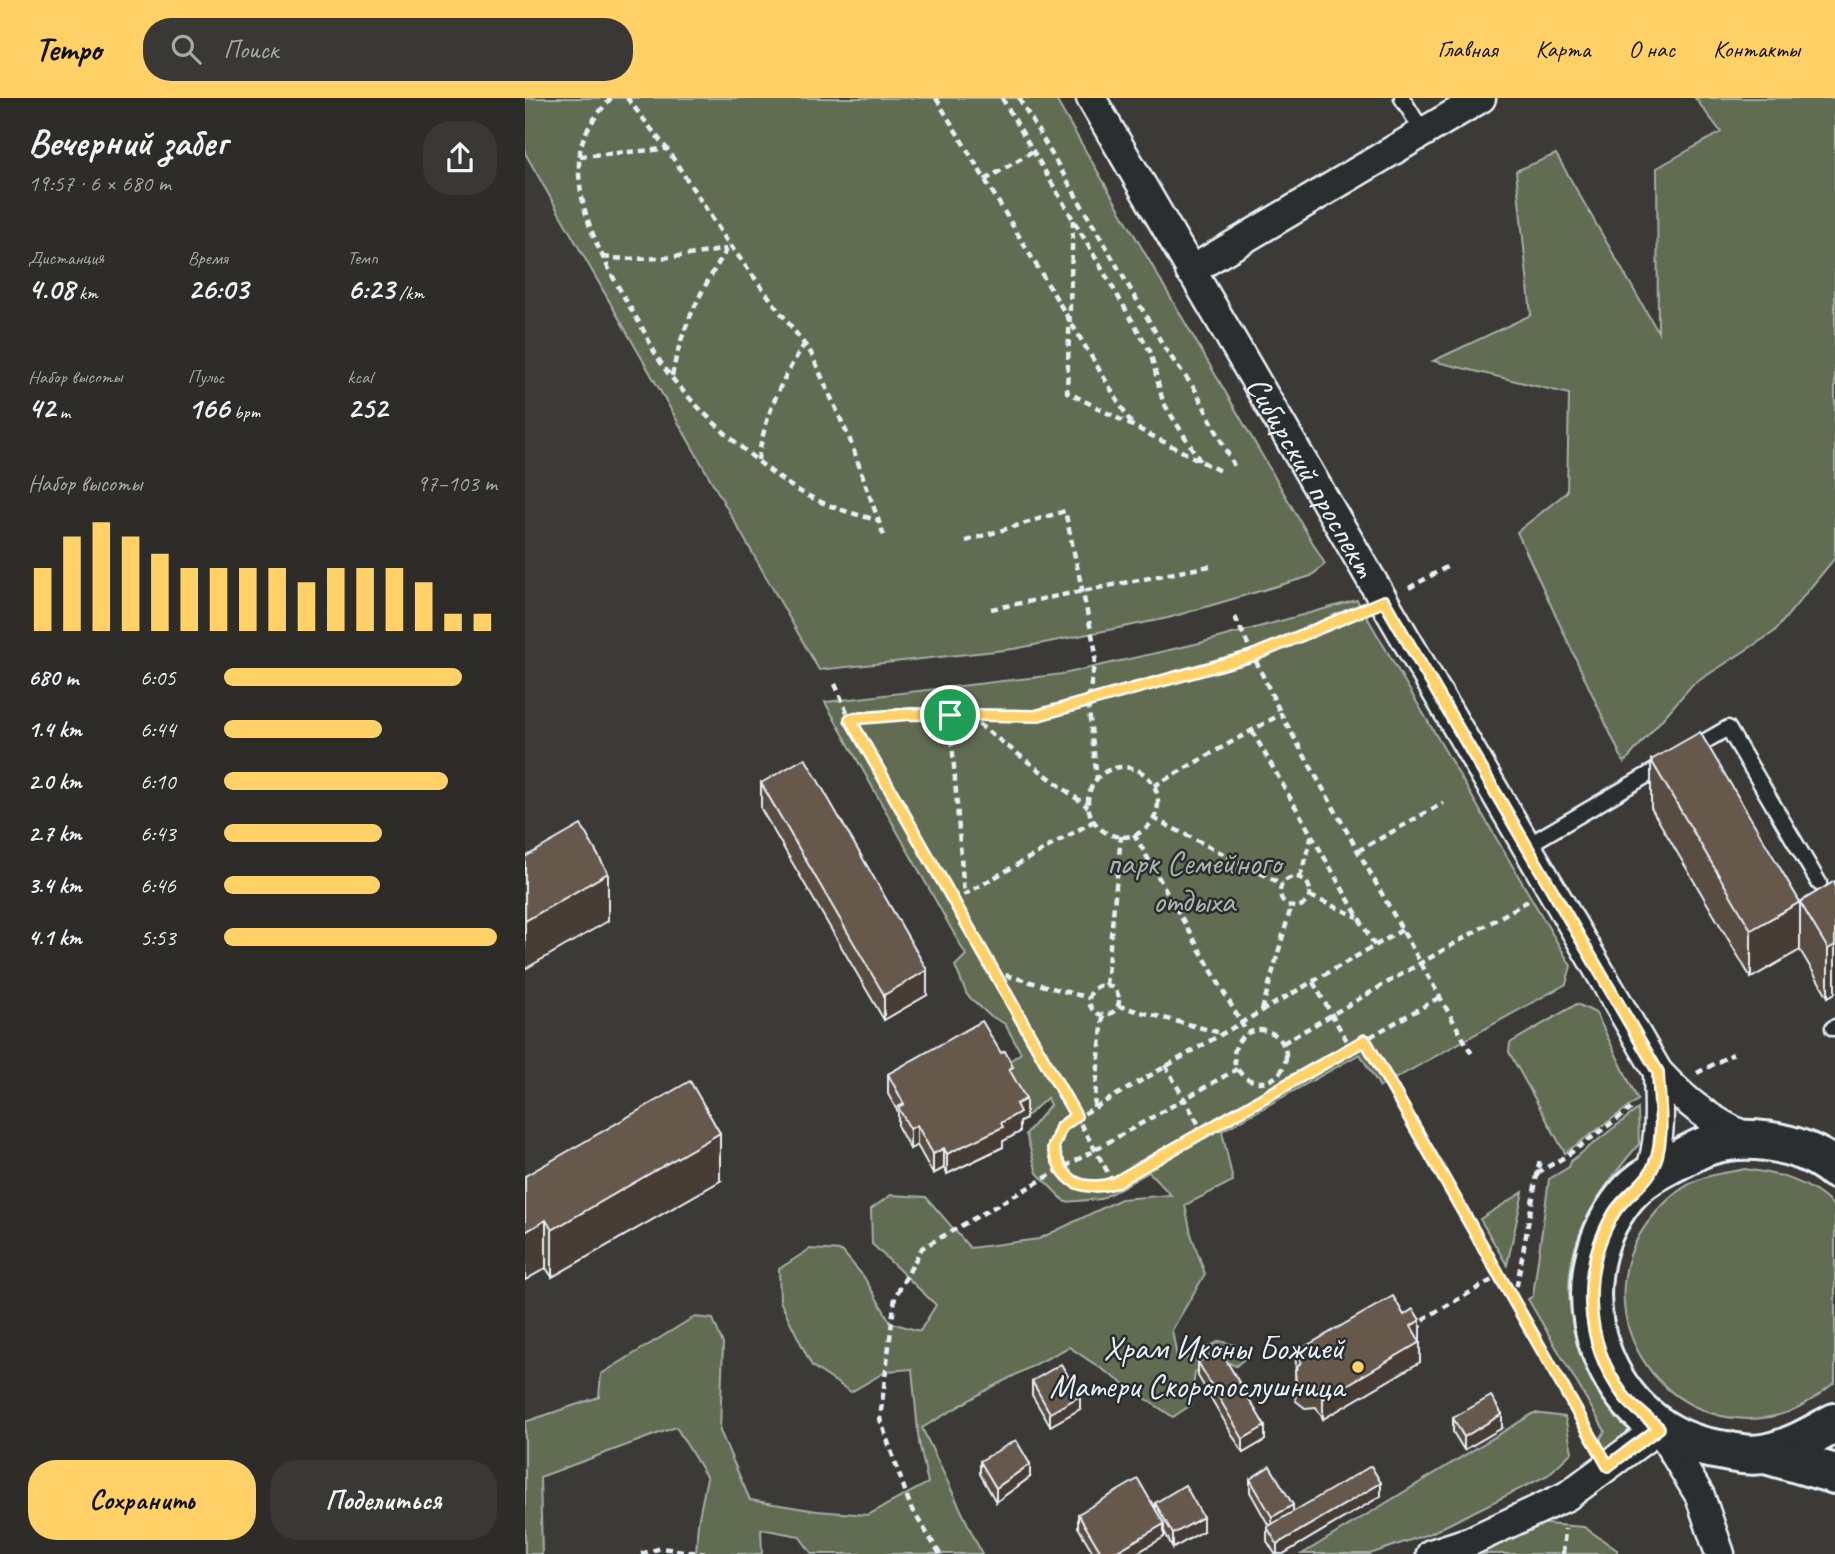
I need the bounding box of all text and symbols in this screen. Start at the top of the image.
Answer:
search box [143,18,633,81]
text: Tempo [35,28,101,70]
icon: search [167,30,205,68]
text: Поиск [223,33,278,66]
text: Главная [1437,34,1498,64]
text: Карта [1536,34,1590,64]
text: О нас [1628,34,1675,64]
text: Контакты [1713,34,1800,64]
text: Вечерний забег [28,119,227,166]
button: share [423,121,497,195]
text: 19:57 · 6 × 680 m [28,169,171,198]
text: Дистанция [28,246,104,270]
text: Время [188,246,228,270]
text: Темп [347,246,378,270]
text: 4.08 [28,270,74,308]
text: 26:03 [188,270,248,308]
text: 6:23 [347,270,394,308]
text: km [74,281,98,305]
text: /km [394,281,424,305]
text: Набор высоты [28,365,122,389]
text: Пульс [188,365,224,389]
text: kcal [347,365,372,389]
street label: Сибирский проспект [1236,368,1387,586]
text: 42 [28,389,55,427]
text: 166 [188,389,229,427]
text: 252 [347,389,387,427]
text: m [55,400,70,424]
text: bpm [229,400,260,424]
text: Набор высоты [28,469,142,498]
text: 97–103 m [417,469,497,498]
text: 680 m [28,663,78,692]
text: 6:05 [140,663,176,692]
pin [920,685,980,745]
icon: arrive [931,696,969,734]
text: 1.4 km [28,715,82,744]
text: 6:44 [140,715,176,744]
text: 2.0 km [28,767,82,796]
text: 6:10 [140,767,176,796]
text: 2.7 km [28,819,81,848]
text: 6:43 [140,819,176,848]
park label: парк Семейного отдыха [1107,842,1284,922]
text: 3.4 km [28,871,82,900]
text: 6:46 [140,871,176,900]
text: 4.1 km [28,923,82,952]
text: 5:53 [140,923,176,952]
place label: Храм Иконы Божией Матери Скоропослушница [1050,1327,1346,1407]
marker: Храм Иконы Божией Матери Скоропослушница [1350,1359,1366,1375]
button: Сохранить [28,1460,256,1540]
button: Поделиться [270,1460,497,1540]

